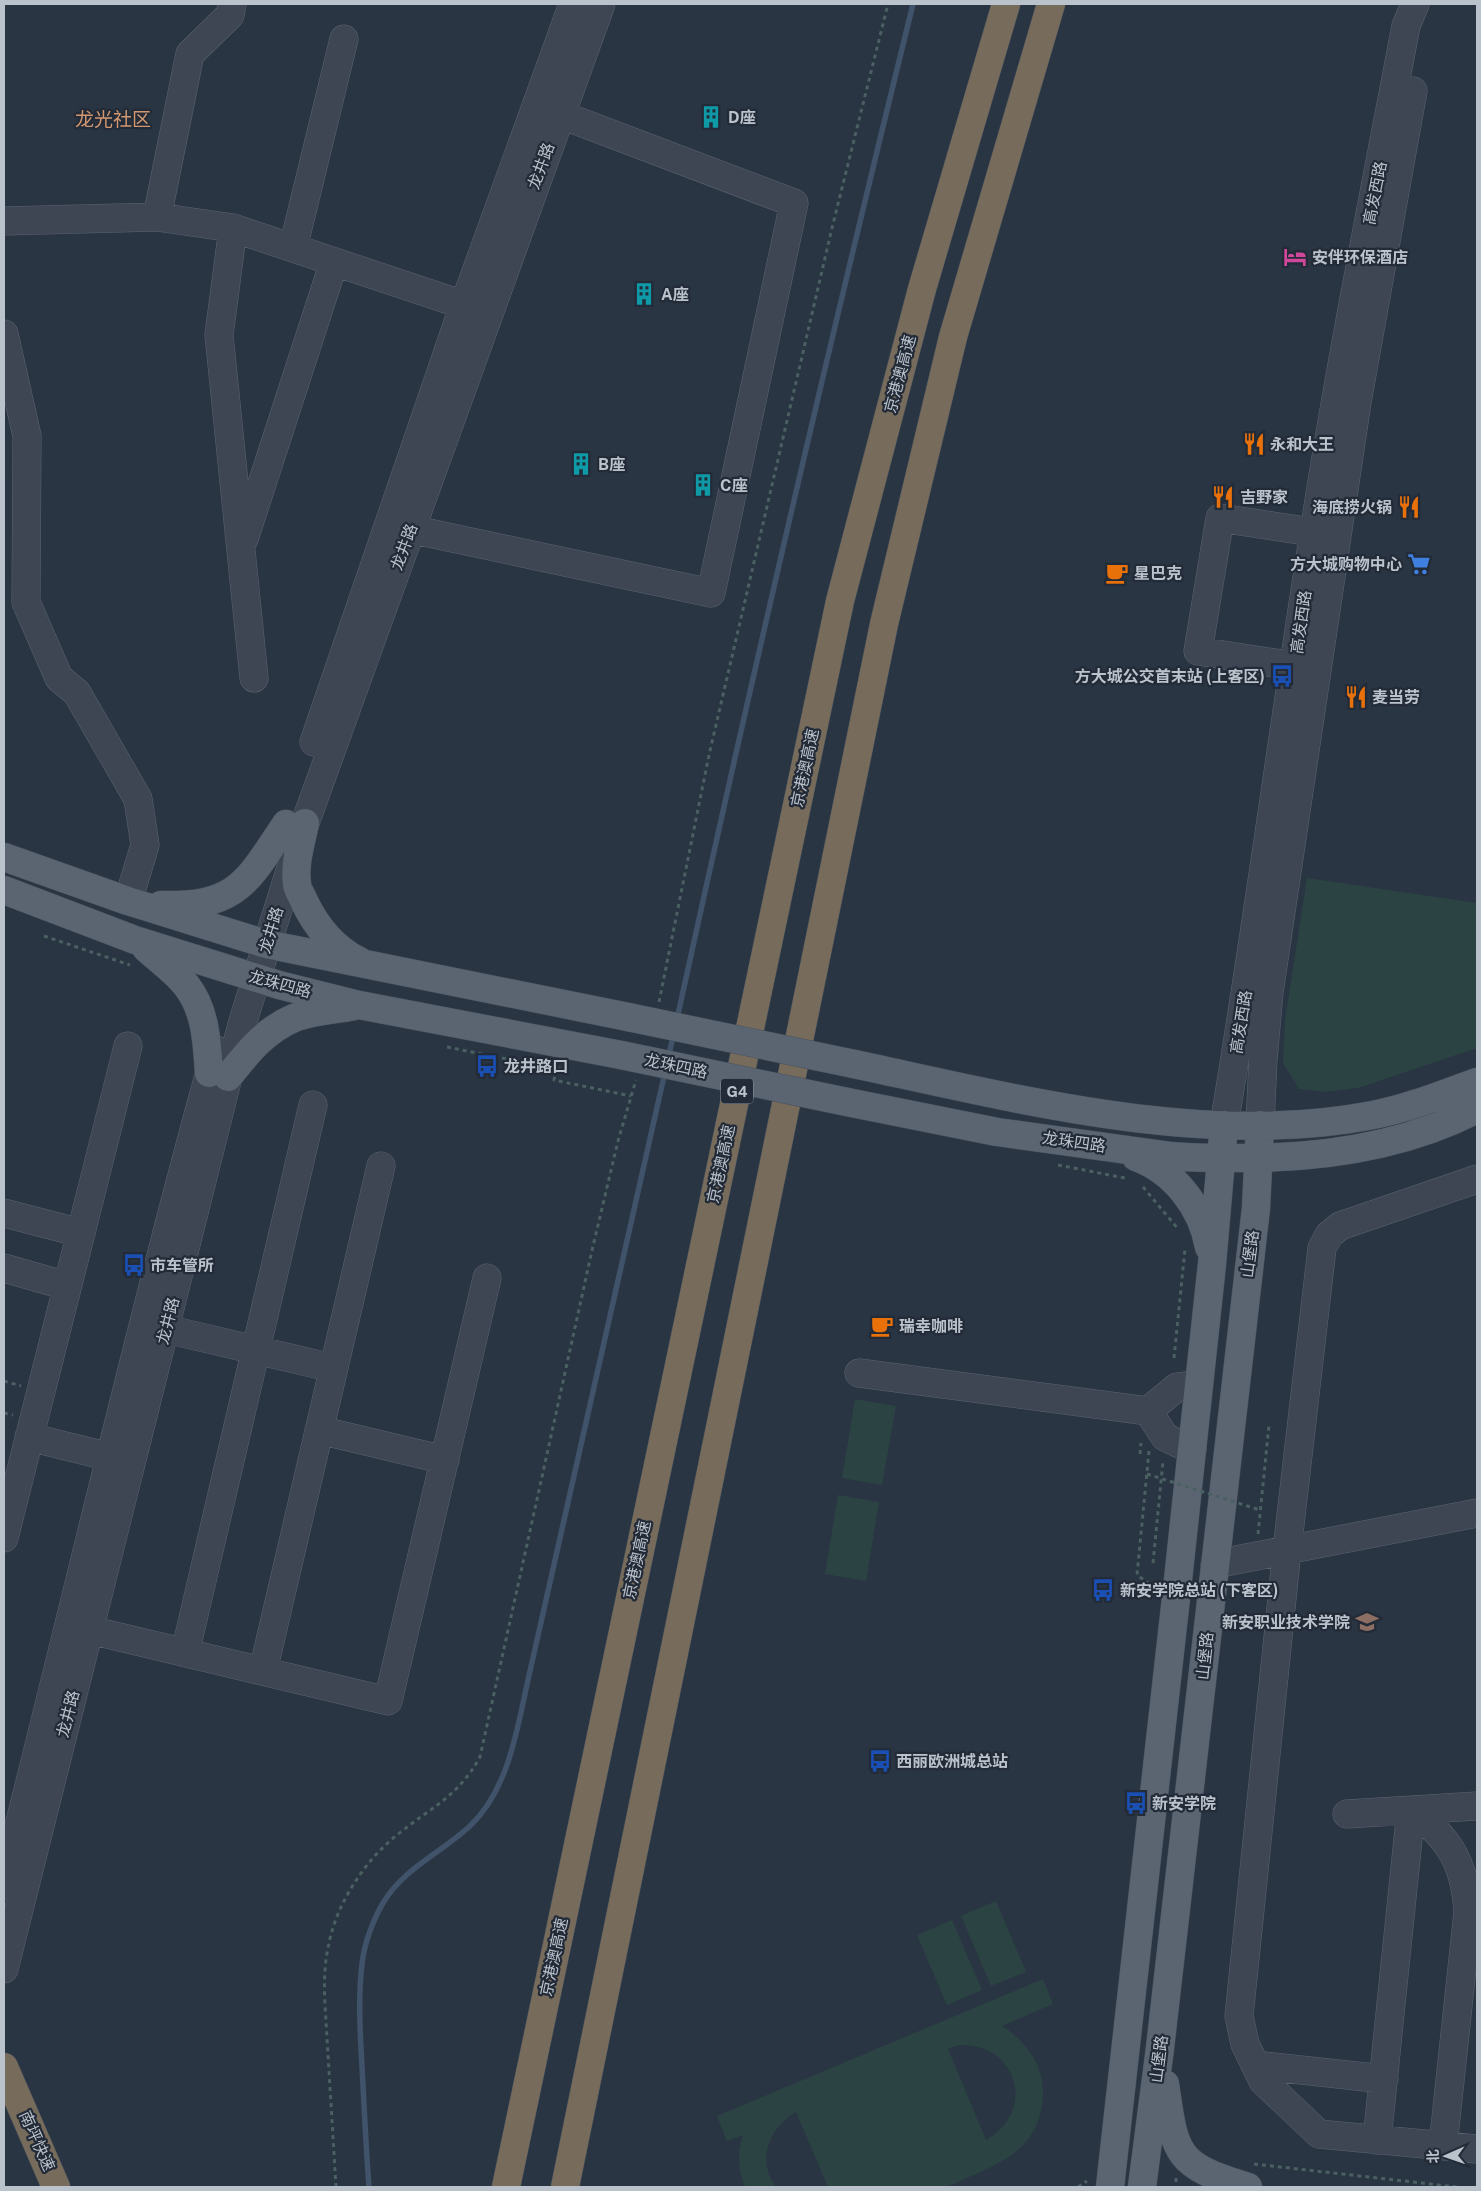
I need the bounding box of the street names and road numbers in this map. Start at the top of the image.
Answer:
street label: 龙井路 [524,140,558,192]
street label: 高发西路 [1360,160,1390,226]
street label: 京港澳高速 [880,333,920,415]
street label: 龙井路 [387,521,421,573]
street label: 高发西路 [1287,589,1315,655]
street label: 京港澳高速 [787,727,823,809]
street label: 龙井路 [255,904,287,956]
street label: 龙珠四路 [247,967,313,1001]
street label: 高发西路 [1227,989,1255,1055]
street label: 龙珠四路 [643,1050,709,1082]
road number: G4 [721,1078,753,1104]
street label: 京港澳高速 [703,1123,739,1205]
street label: 龙珠四路 [1041,1128,1107,1156]
street label: 山堡路 [1238,1229,1262,1279]
street label: 龙井路 [153,1295,183,1347]
street label: 京港澳高速 [619,1519,655,1601]
street label: 山堡路 [1193,1631,1217,1681]
street label: 龙井路 [53,1688,83,1740]
street label: 京港澳高速 [536,1916,572,1998]
street label: 山堡路 [1147,2034,1171,2084]
street label: 南坪快速 [15,2108,59,2174]

